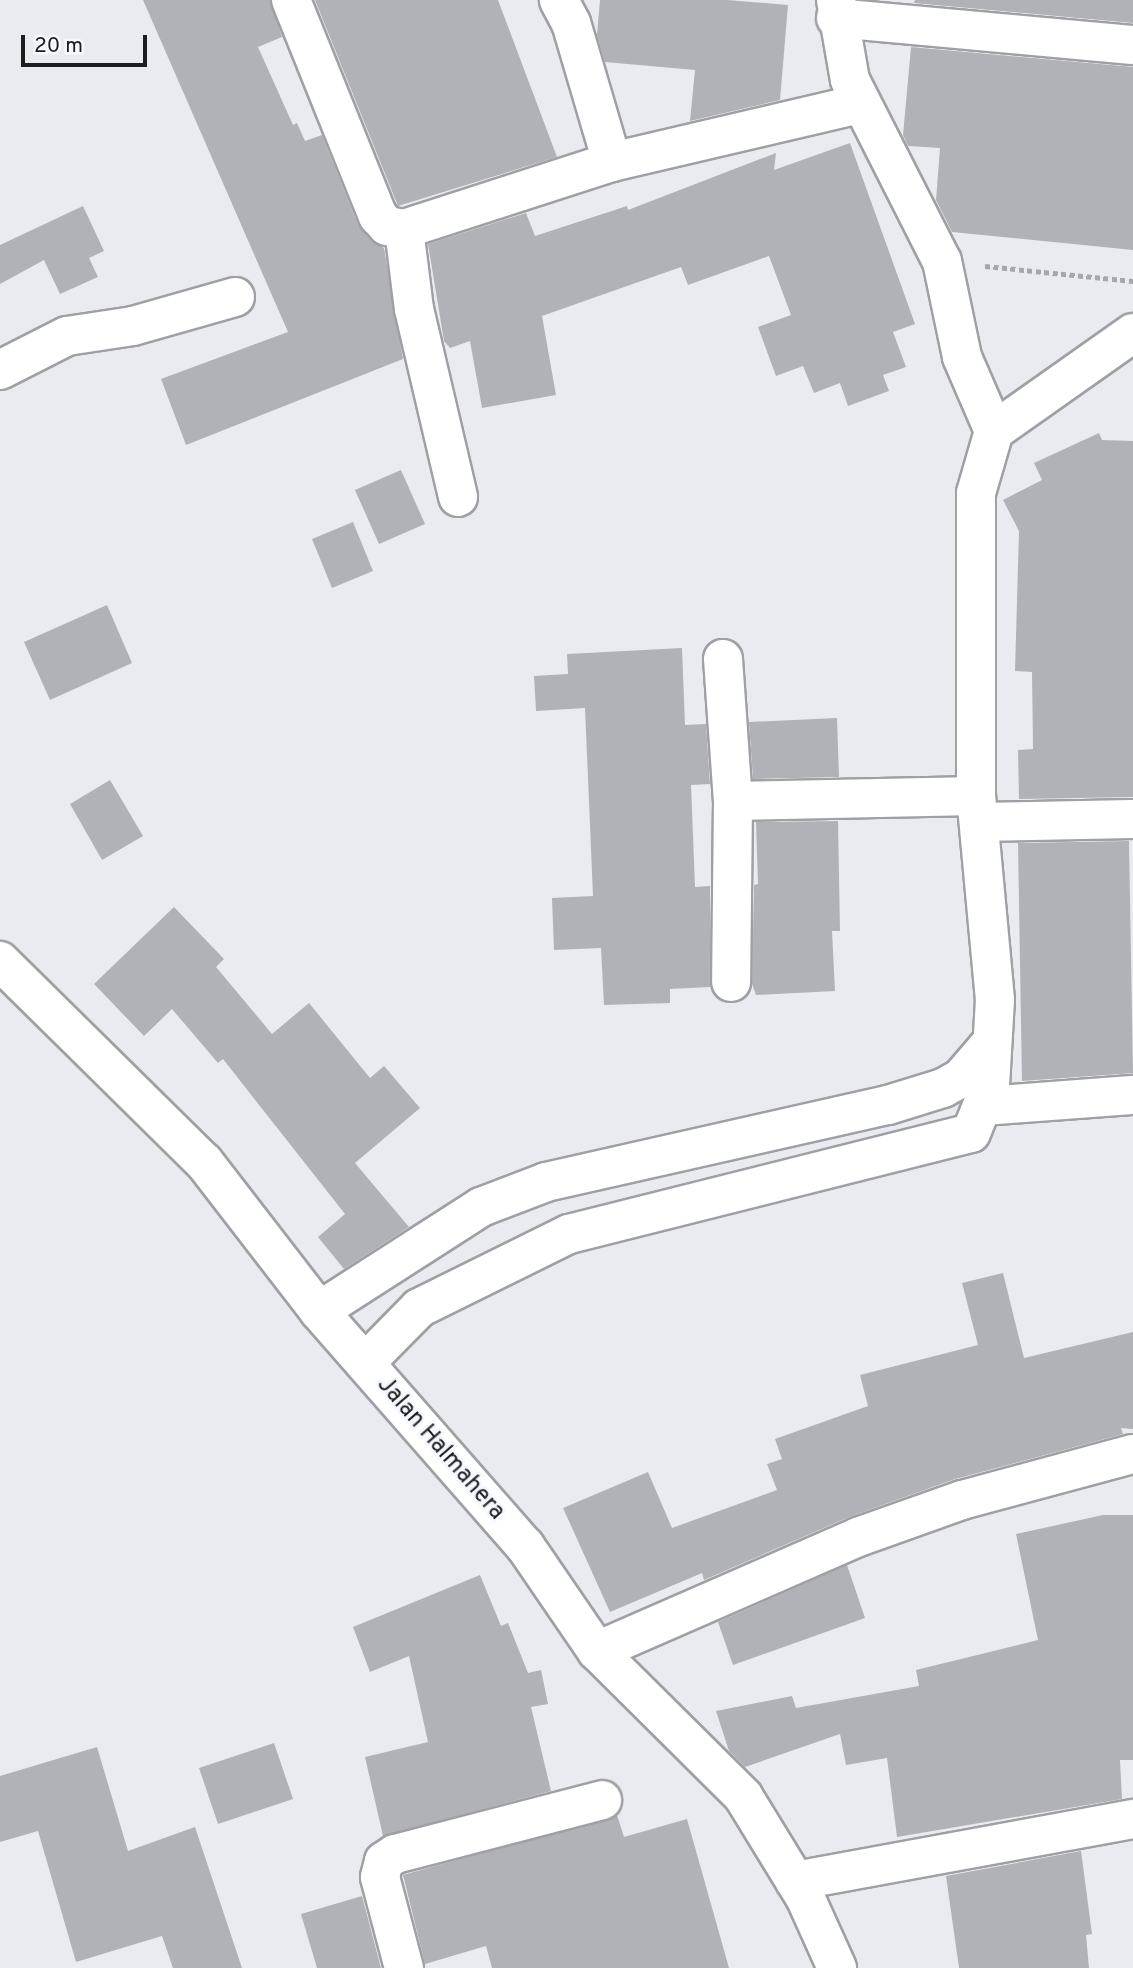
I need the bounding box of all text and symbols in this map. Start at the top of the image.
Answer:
scale bar [24,21,150,65]
text: 20 m [34,33,83,60]
street label: Jalan Halmahera [370,1371,510,1527]

